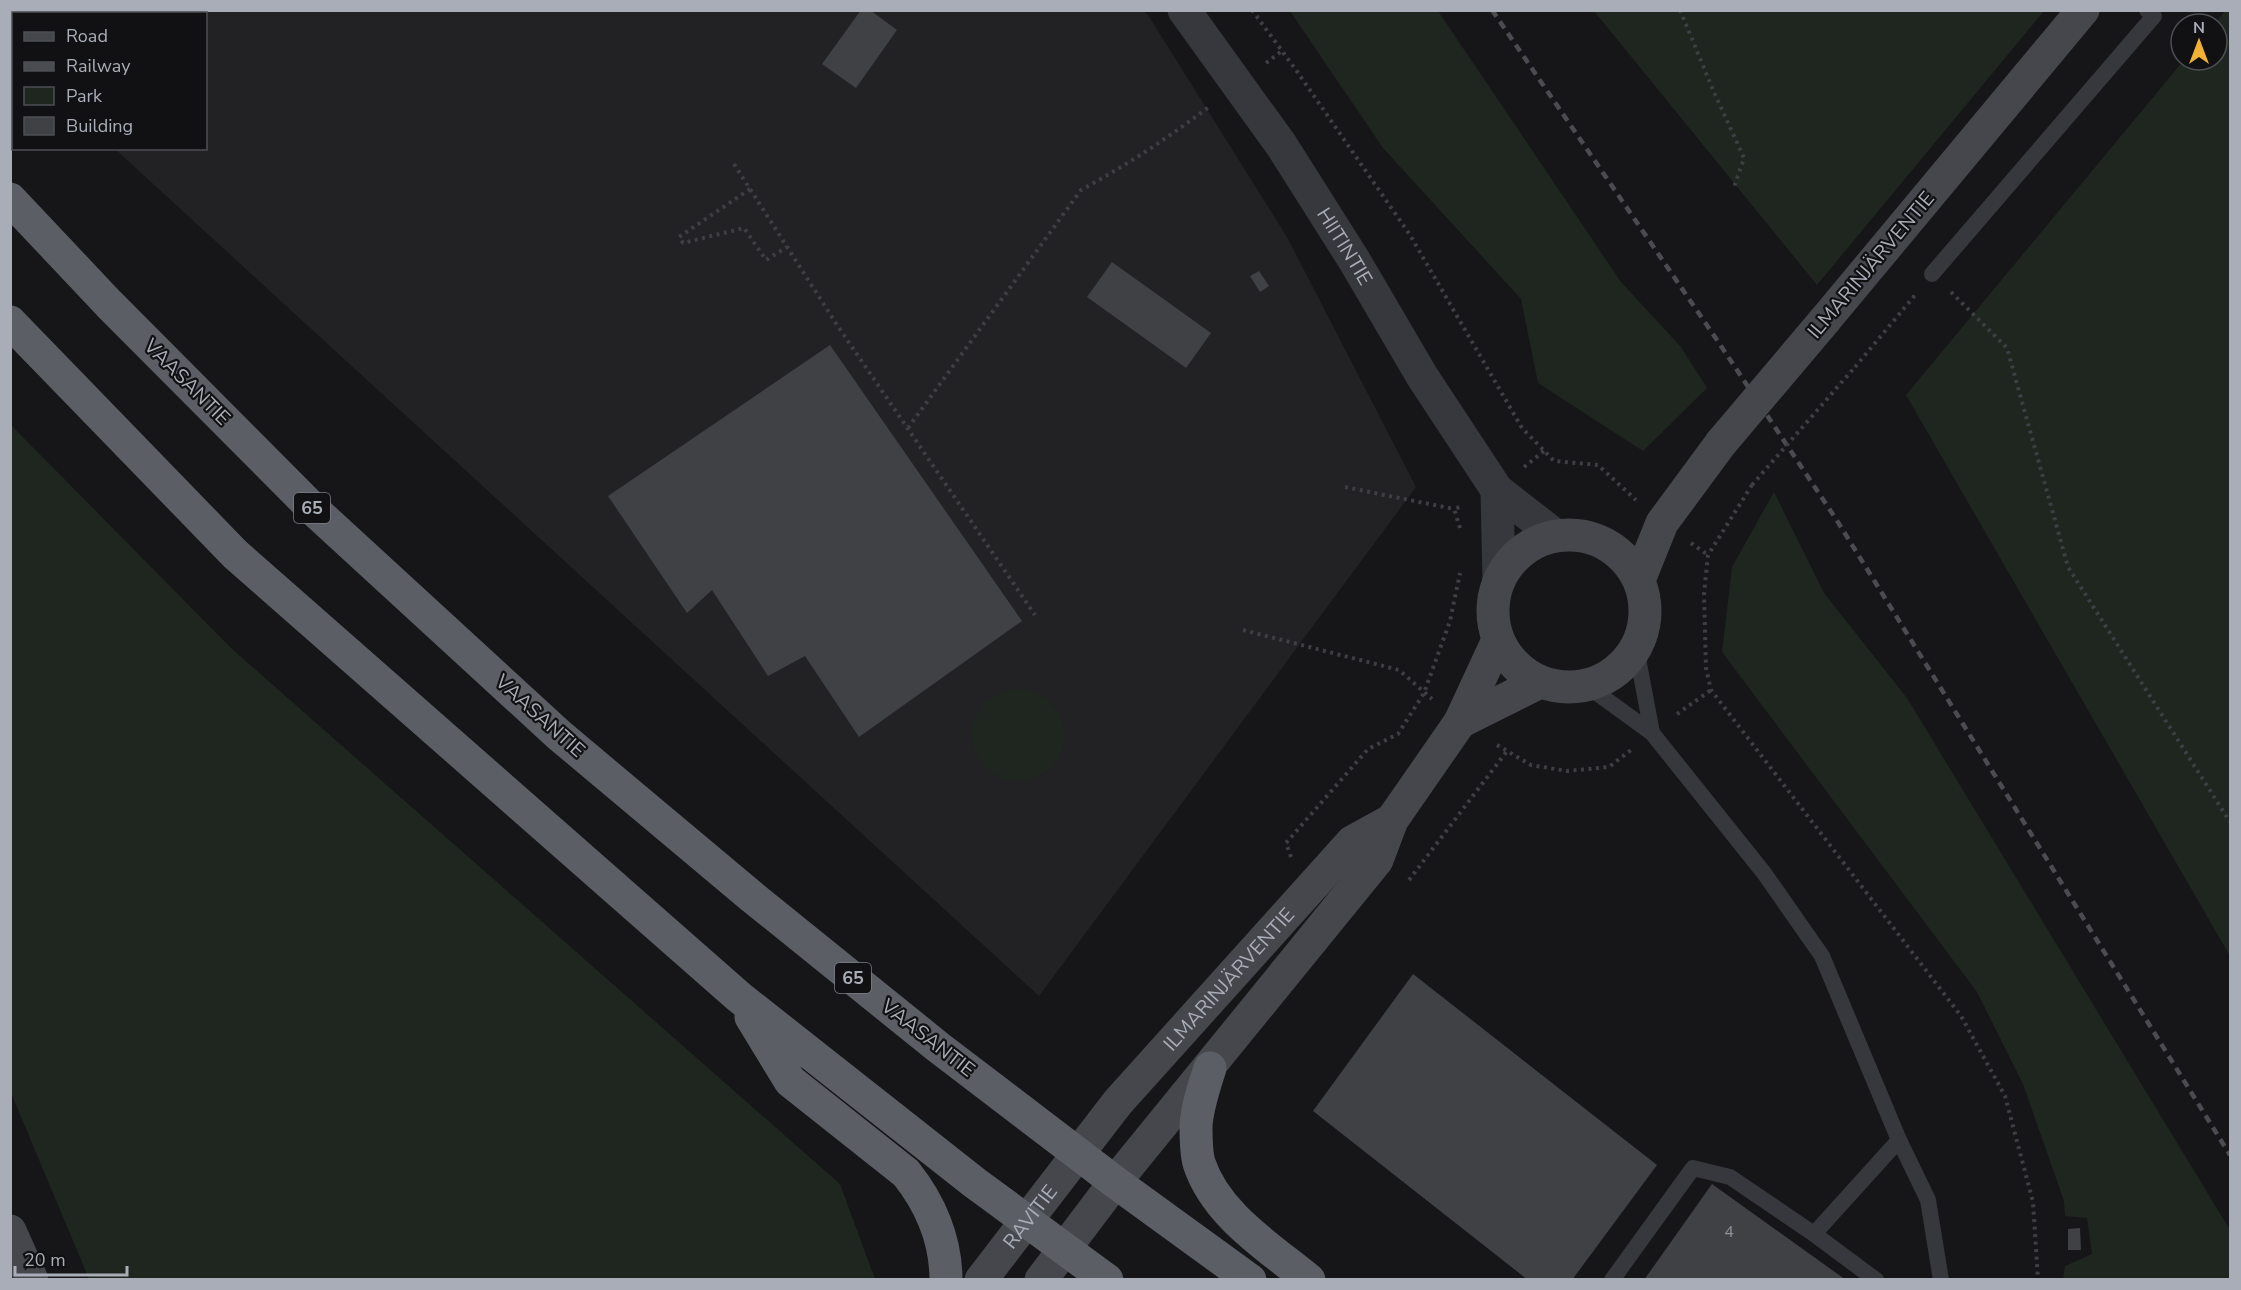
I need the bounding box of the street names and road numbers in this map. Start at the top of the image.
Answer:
street label: ILMARINJÄRVENTIE [1801,186,1941,344]
street label: HIITINTIE [1311,202,1379,290]
street label: VAASANTIE [137,332,236,431]
road number: 65 [294,493,330,523]
street label: VAASANTIE [489,668,591,764]
street label: ILMARINJÄRVENTIE [1157,902,1300,1057]
road number: 65 [835,963,871,993]
street label: VAASANTIE [875,992,981,1083]
street label: RAVITIE [996,1179,1063,1254]

